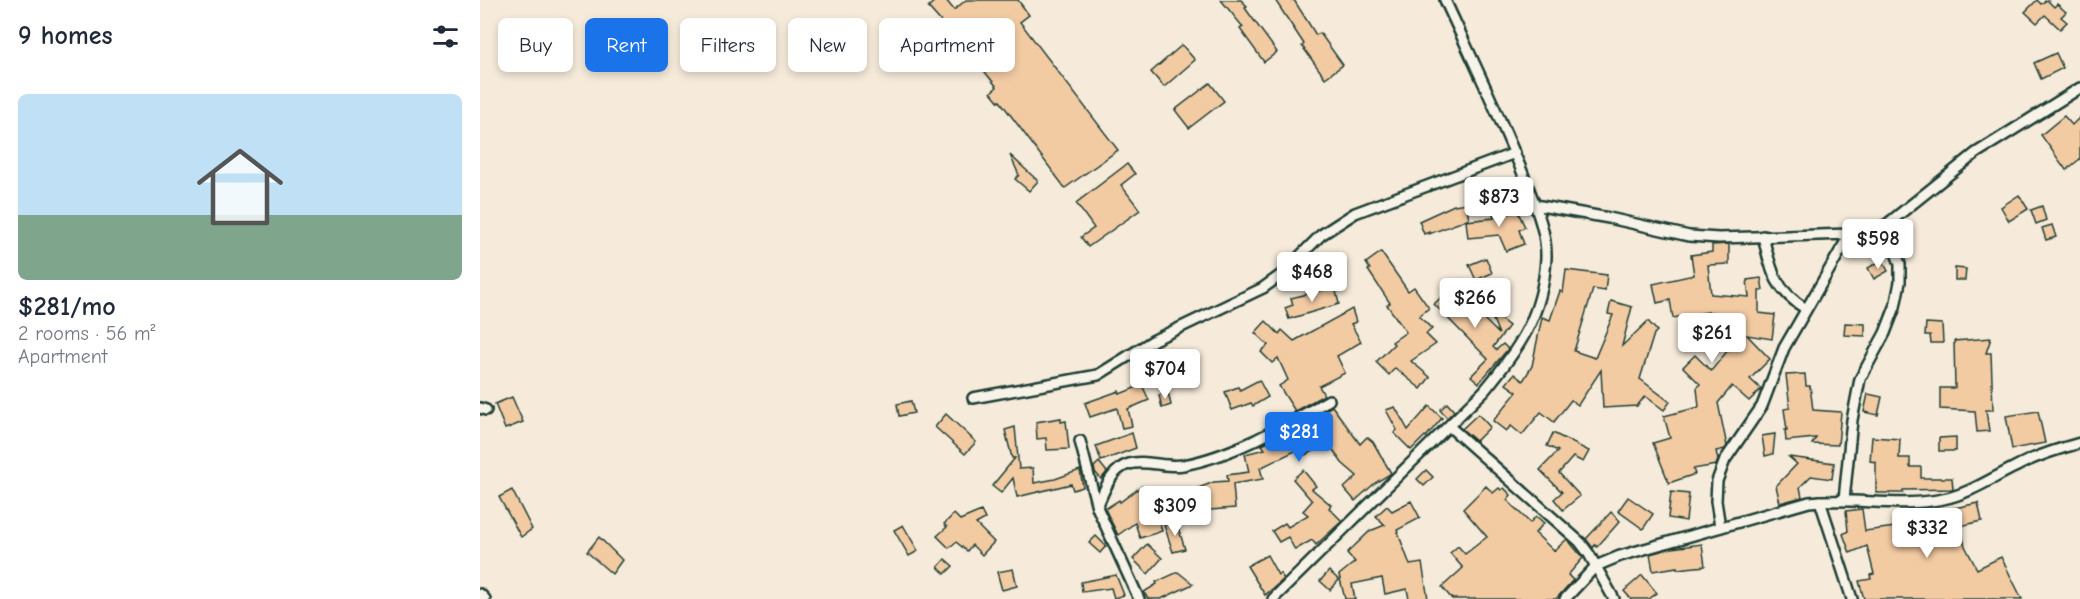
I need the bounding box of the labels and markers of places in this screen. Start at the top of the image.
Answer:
pin: $873 [1463,177,1535,228]
pin: $598 [1842,219,1914,270]
pin: $468 [1276,252,1348,303]
pin: $266 [1439,278,1511,329]
pin: $261 [1676,313,1748,364]
pin: $704 [1129,349,1201,400]
pin: $281 [1263,412,1335,463]
pin: $309 [1139,486,1211,537]
pin: $332 [1891,508,1963,559]

